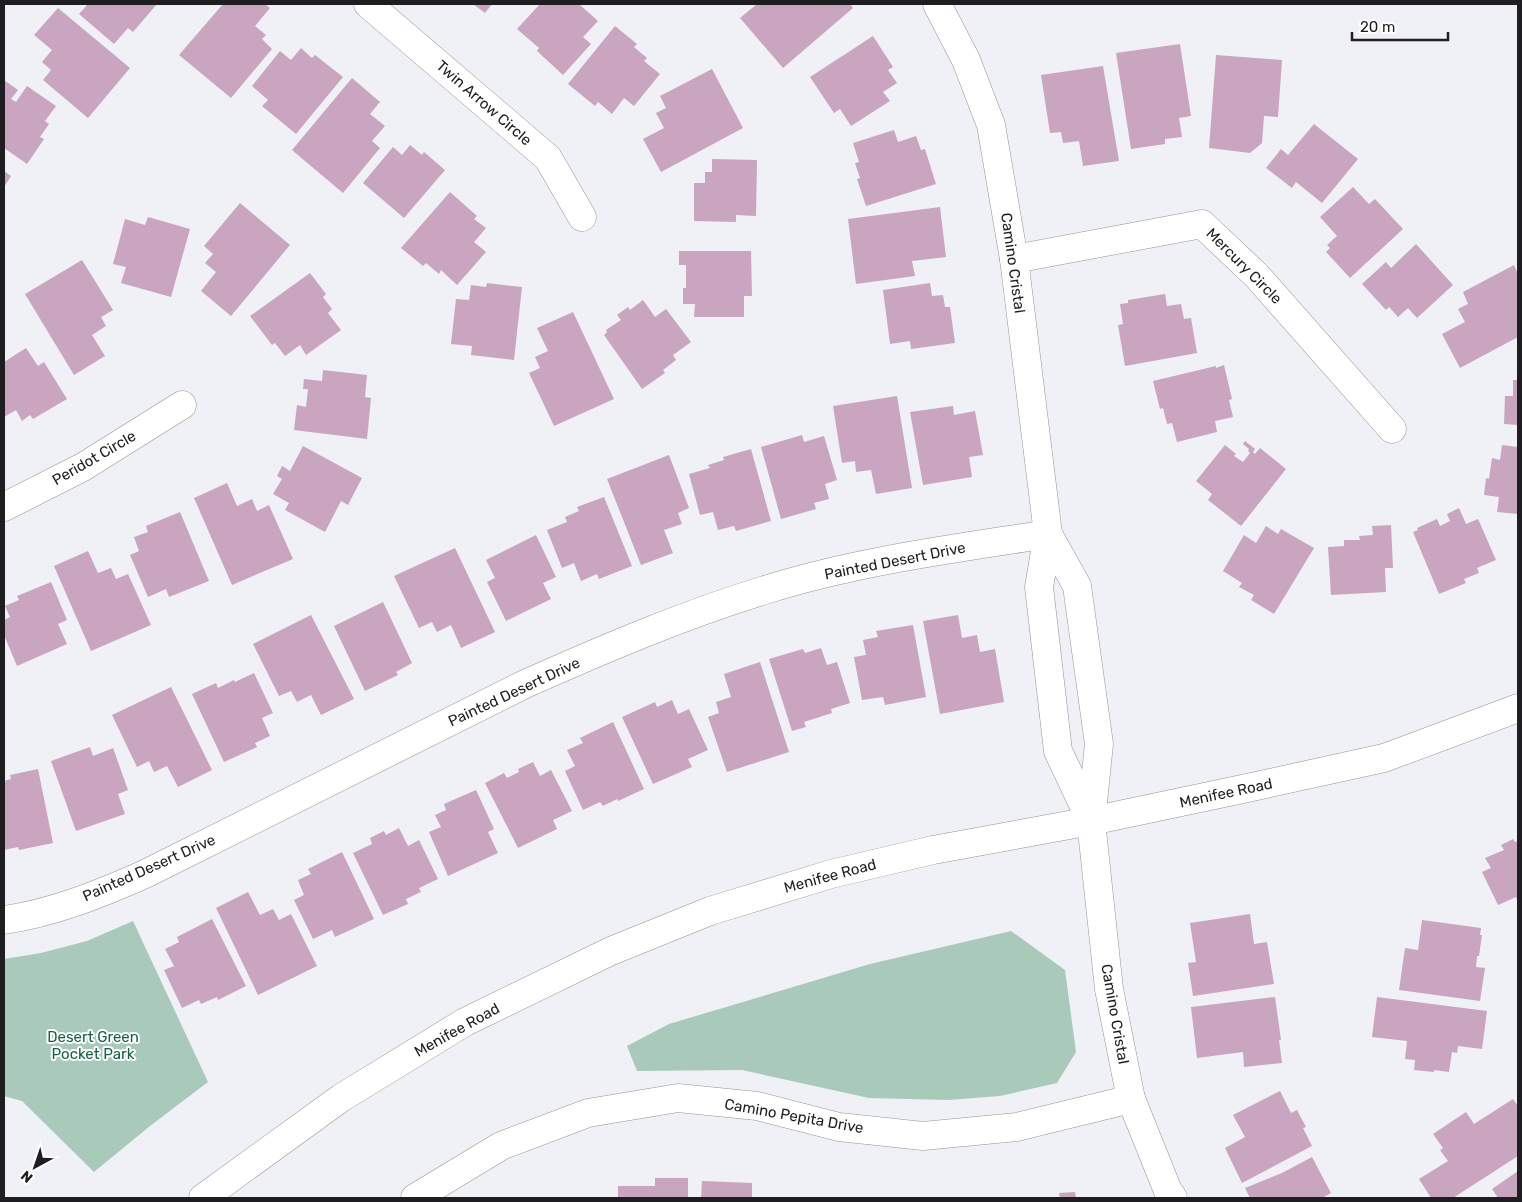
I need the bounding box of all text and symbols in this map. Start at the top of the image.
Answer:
scale bar [1352,10,1448,42]
text: 20 m [1360,18,1395,36]
street label: Twin Arrow Circle [433,57,535,149]
street label: Camino Cristal [997,212,1029,314]
street label: Mercury Circle [1202,224,1286,308]
street label: Peridot Circle [49,427,139,489]
street label: Painted Desert Drive [823,538,967,584]
street label: Painted Desert Drive [445,654,583,730]
street label: Menifee Road [1178,774,1274,812]
street label: Painted Desert Drive [80,831,218,905]
street label: Menifee Road [782,855,878,897]
street label: Camino Cristal [1097,963,1133,1065]
street label: Menifee Road [411,999,503,1061]
park label: Desert Green Pocket Park [47,1028,139,1063]
street label: Camino Pepita Drive [723,1095,865,1137]
north arrow [10,1142,60,1192]
text: N [18,1167,36,1186]

